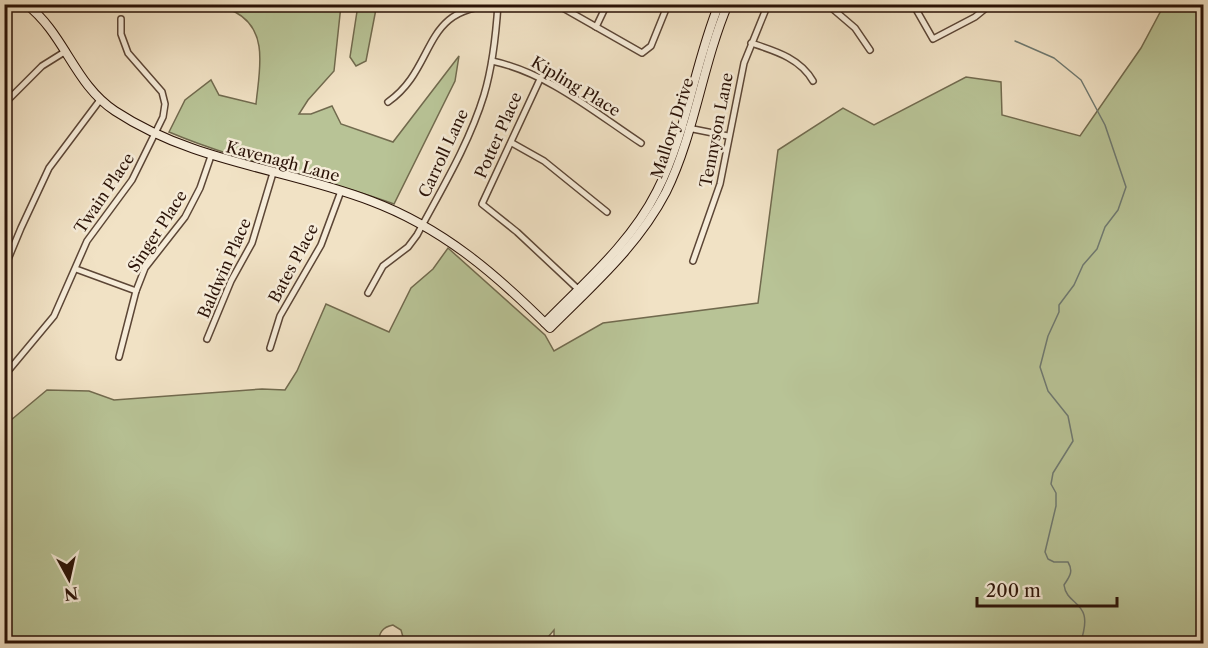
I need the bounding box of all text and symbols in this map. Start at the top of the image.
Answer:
street label: Kipling Place [528,52,624,121]
street label: Tennyson Lane [695,71,737,189]
street label: Mallory Drive [646,75,698,181]
street label: Potter Place [470,89,526,181]
street label: Carroll Lane [414,105,472,201]
street label: Kavenagh Lane [224,136,342,186]
street label: Twain Place [70,149,138,237]
street label: Singer Place [123,186,191,276]
street label: Baldwin Place [193,215,255,321]
street label: Bates Place [264,220,322,306]
north arrow [39,549,99,609]
scale bar [977,570,1116,608]
text: 200 m [986,580,1041,602]
text: N [63,583,79,605]

